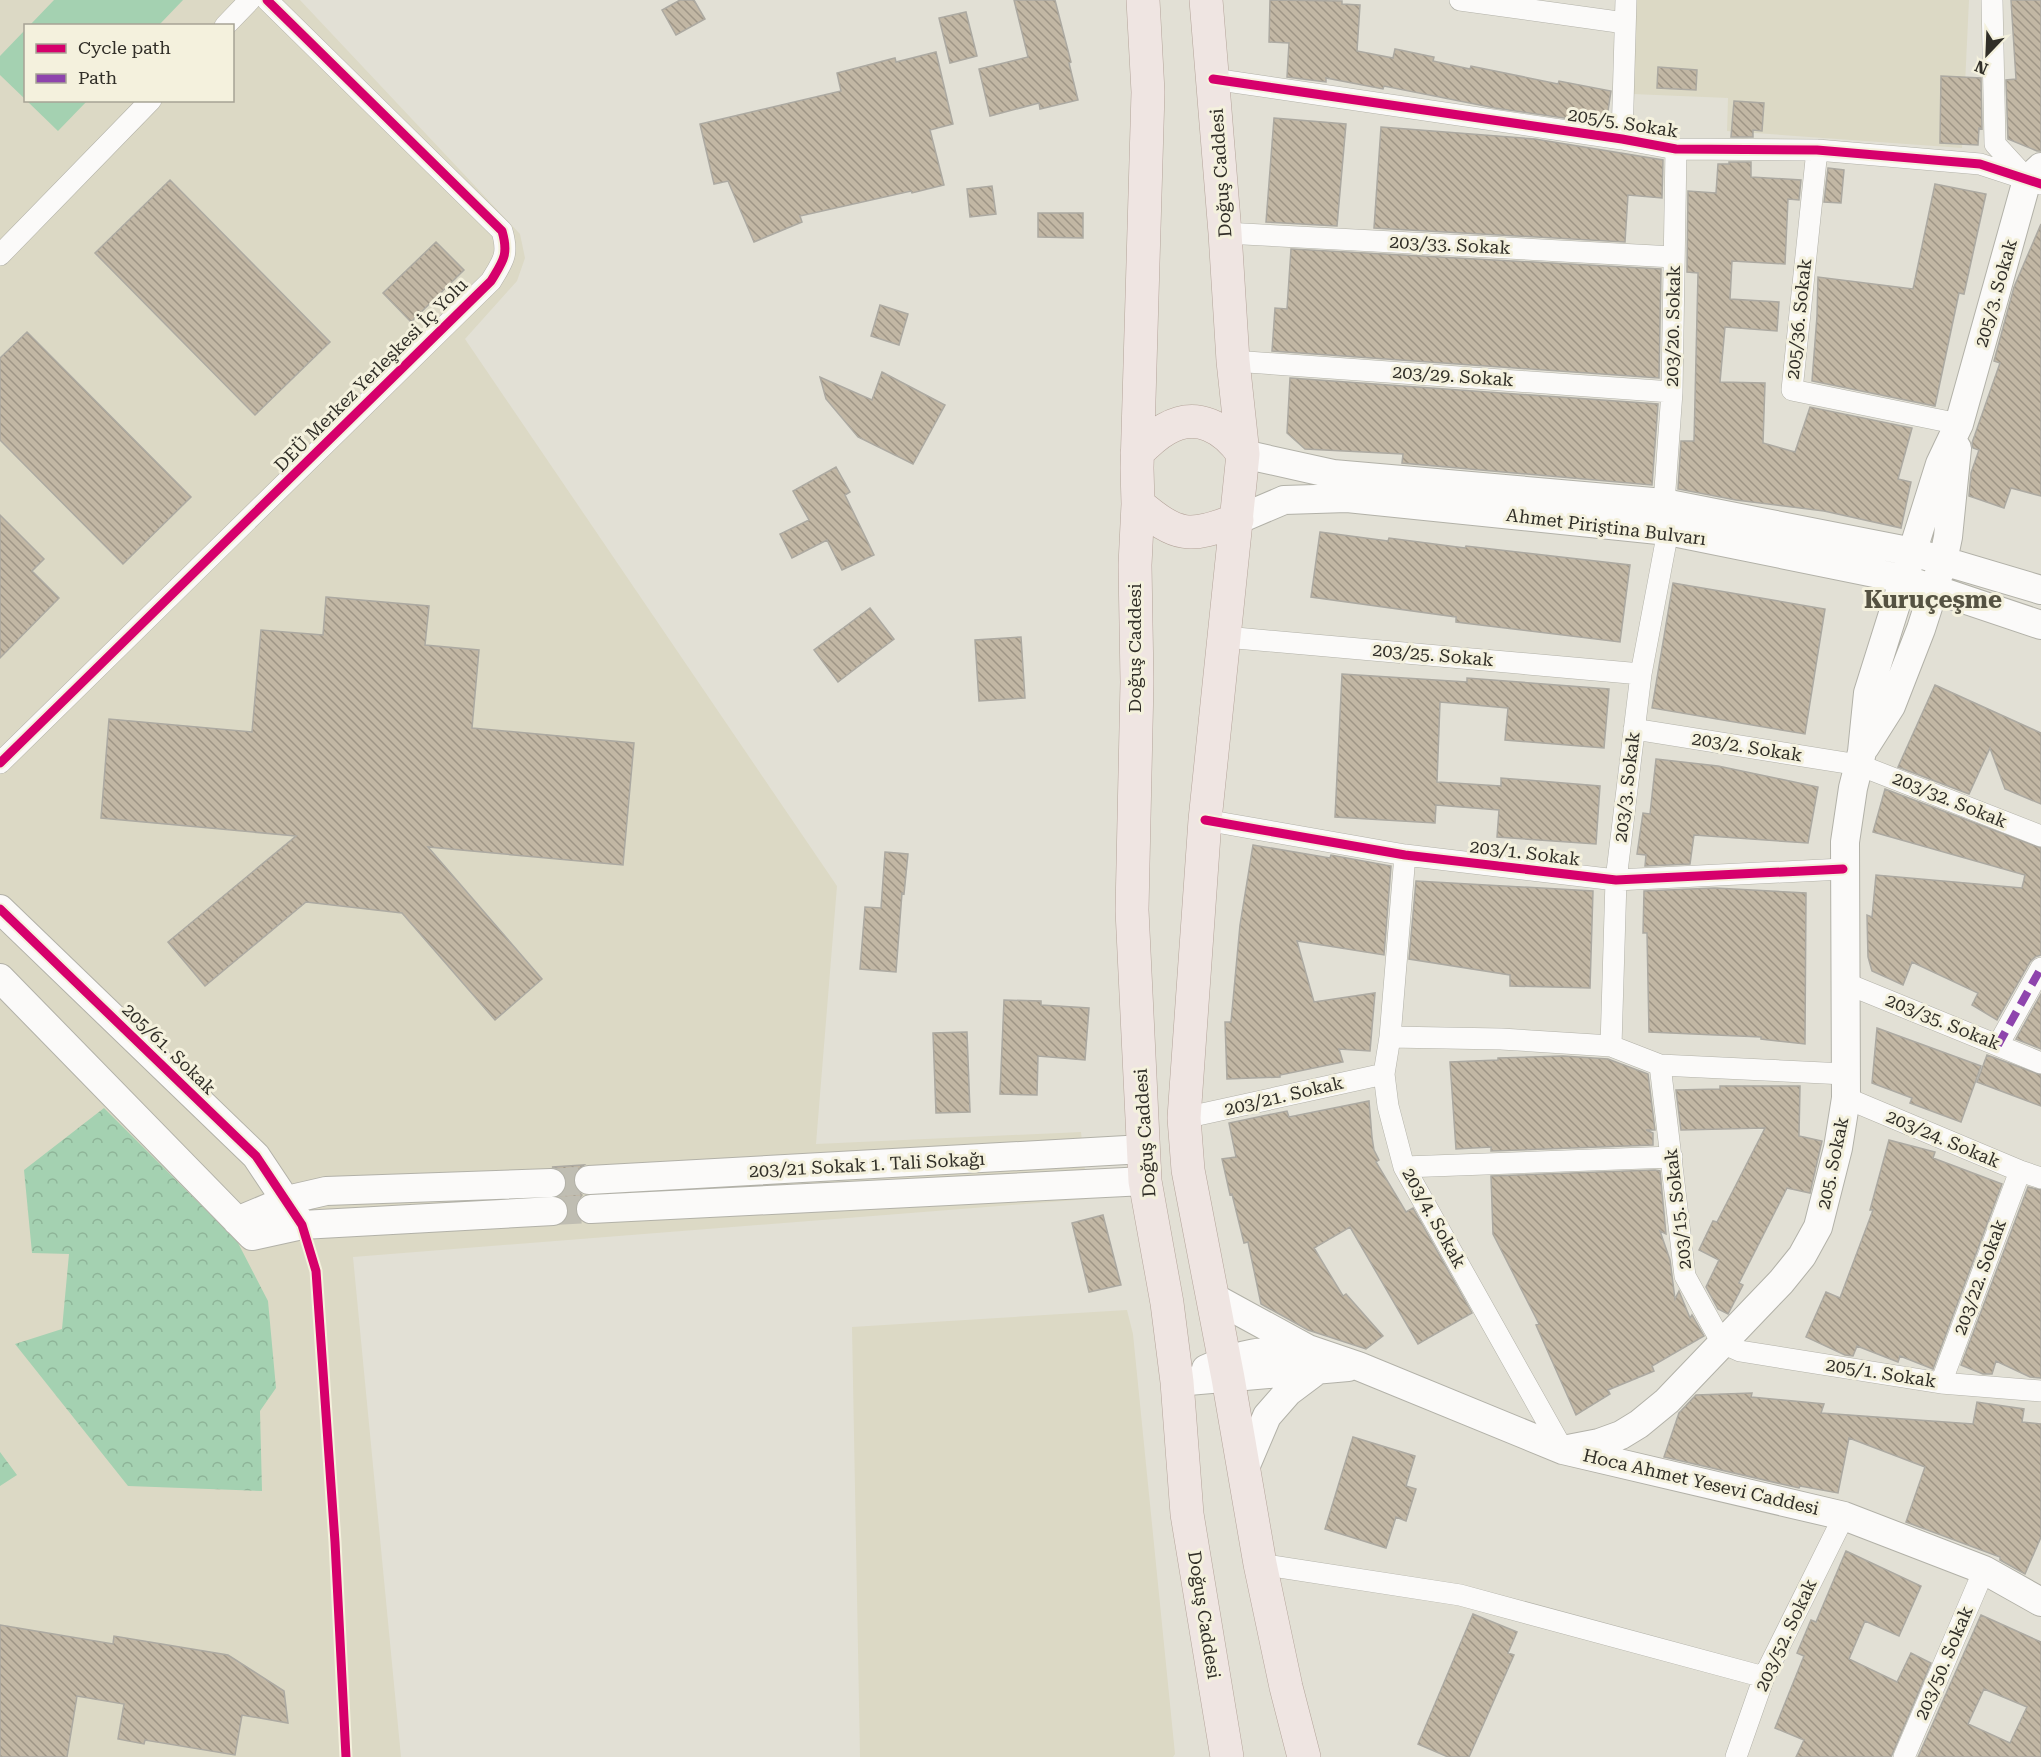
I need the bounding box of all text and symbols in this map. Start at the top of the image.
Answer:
legend [24,24,234,102]
north arrow [1957,24,2017,84]
text: Cycle path [78,37,171,58]
text: N [1972,56,1991,79]
text: Path [78,67,117,88]
street label: 205/5. Sokak [1566,103,1680,142]
street label: Doğuş Caddesi [1206,108,1235,238]
street label: 203/33. Sokak [1389,231,1511,258]
street label: 205/3. Sokak [1970,236,2021,349]
street label: 205/36. Sokak [1782,257,1815,381]
street label: 203/20. Sokak [1661,265,1684,387]
street label: DEÜ Merkez Yerleşkesi İç Yolu [270,274,472,476]
street label: 203/29. Sokak [1392,361,1514,390]
street label: Ahmet Piriştina Bulvarı [1505,504,1707,549]
street label: Doğuş Caddesi [1124,583,1145,713]
district label: Kuruçeşme [1864,586,2002,614]
street label: 203/25. Sokak [1372,639,1495,670]
street label: 203/2. Sokak [1690,727,1804,766]
street label: 203/3. Sokak [1609,730,1644,844]
street label: 203/32. Sokak [1890,767,2011,832]
street label: 203/1. Sokak [1468,835,1582,870]
street label: 203/35. Sokak [1883,989,2004,1054]
street label: 205/61. Sokak [118,999,220,1098]
street label: Doğuş Caddesi [1130,1068,1159,1198]
street label: 203/21. Sokak [1222,1072,1346,1119]
street label: 203/24. Sokak [1883,1105,2003,1172]
street label: 205. Sokak [1812,1115,1853,1211]
street label: 203/15. Sokak [1660,1147,1695,1271]
street label: 203/21 Sokak 1. Tali Sokağı [748,1148,986,1181]
street label: 203/4. Sokak [1398,1164,1471,1272]
street label: 203/22. Sokak [1949,1216,2010,1338]
street label: 205/1. Sokak [1824,1353,1938,1392]
street label: Hoca Ahmet Yesevi Caddesi [1581,1444,1821,1519]
street label: Doğuş Caddesi [1184,1549,1225,1681]
street label: 203/52. Sokak [1750,1575,1821,1694]
street label: 203/50. Sokak [1910,1603,1977,1723]

